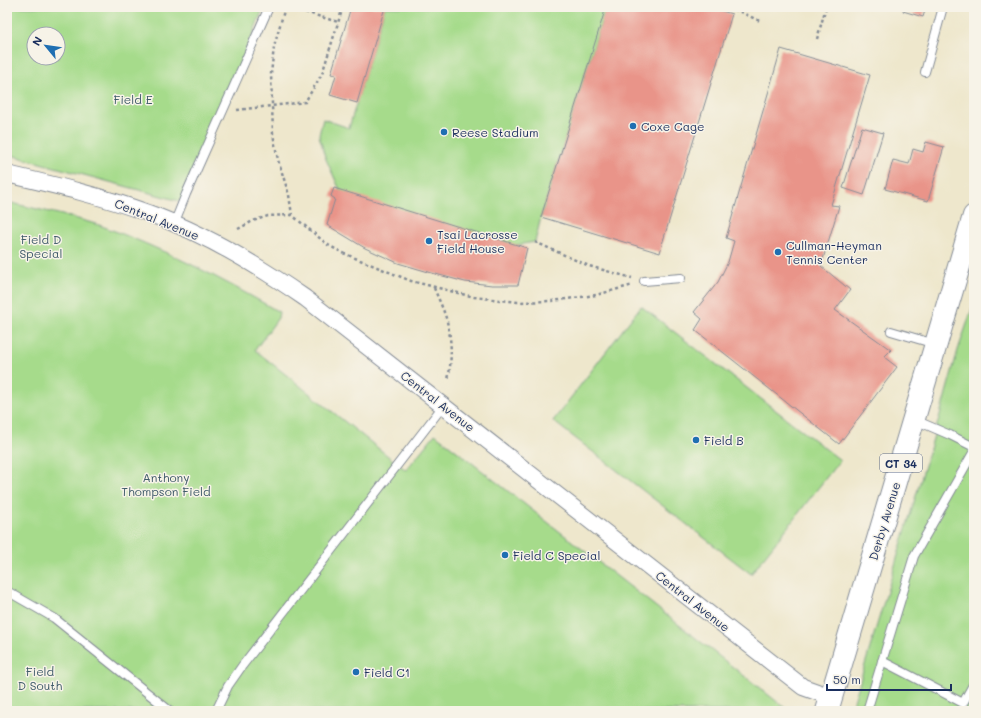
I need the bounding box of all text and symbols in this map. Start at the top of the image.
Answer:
north arrow [26,26,66,66]
text: N [28,34,45,48]
park label: Field E [113,91,153,107]
place label: Coxe Cage [641,118,705,134]
marker: Coxe Cage [628,121,638,131]
place label: Reese Stadium [452,124,539,140]
marker: Reese Stadium [439,127,449,137]
street label: Central Avenue [112,195,202,243]
place label: Tsai Lacrosse Field House [437,226,518,256]
park label: Field D Special [20,231,62,261]
marker: Tsai Lacrosse Field House [424,236,434,246]
place label: Cullman-Heyman Tennis Center [786,237,882,267]
marker: Cullman-Heyman Tennis Center [773,247,783,257]
street label: Central Avenue [398,367,478,435]
place label: Field B [704,432,744,448]
marker: Field B [691,435,701,445]
road number: CT 34 [880,454,922,472]
park label: Anthony Thompson Field [121,469,211,499]
street label: Derby Avenue [865,480,903,562]
place label: Field C Special [513,547,600,563]
marker: Field C Special [500,550,510,560]
street label: Central Avenue [653,567,733,635]
park label: Field D South [18,663,63,693]
place label: Field C1 [364,664,410,680]
scale bar [827,666,951,692]
marker: Field C1 [351,667,361,677]
text: 50 m [833,671,861,687]

